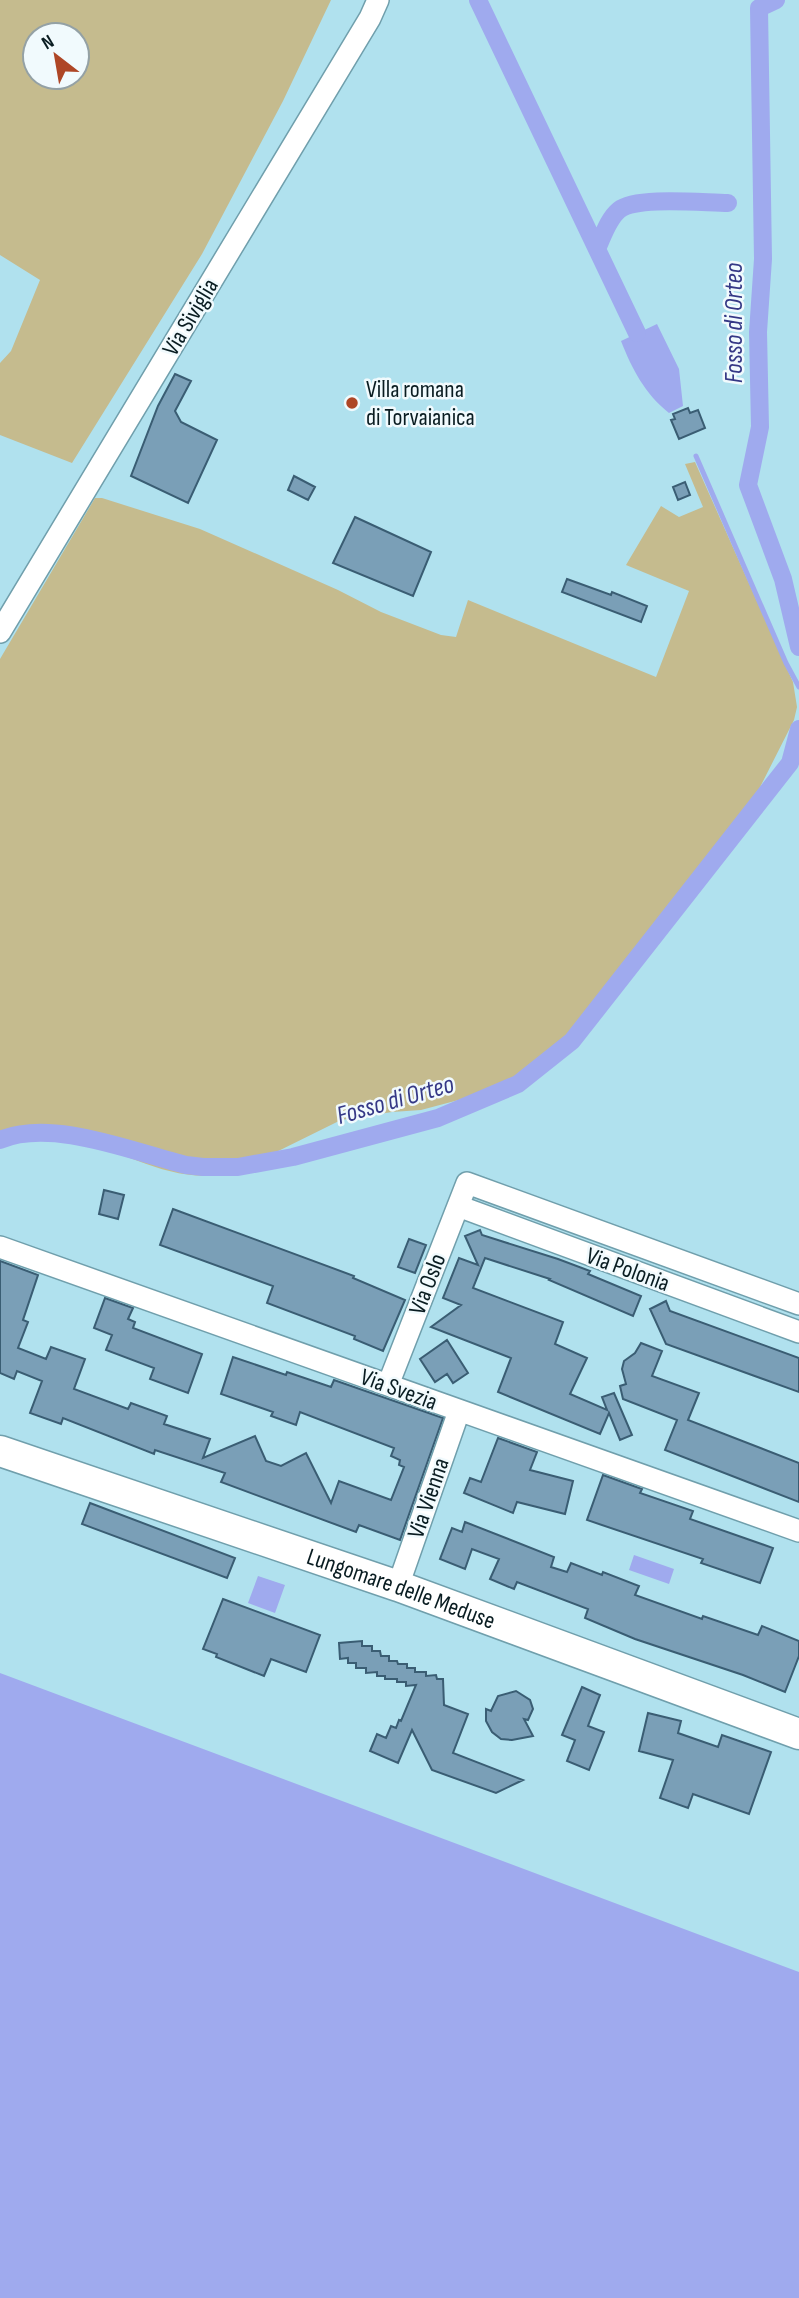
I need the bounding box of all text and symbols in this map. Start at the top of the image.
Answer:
north arrow [21,21,91,91]
text: N [38,30,58,55]
water label: Fosso di Orteo [719,262,750,383]
street label: Via Siviglia [156,273,225,361]
place label: Villa romana di Torvaianica [366,375,475,432]
marker: Villa romana di Torvaianica [344,395,360,411]
water label: Fosso di Orteo [333,1069,458,1132]
street label: Via Polonia [582,1241,674,1298]
street label: Via Oslo [403,1249,452,1319]
street label: Via Svezia [356,1362,441,1417]
street label: Via Vienna [401,1454,456,1542]
street label: Lungomare delle Meduse [303,1542,499,1636]

